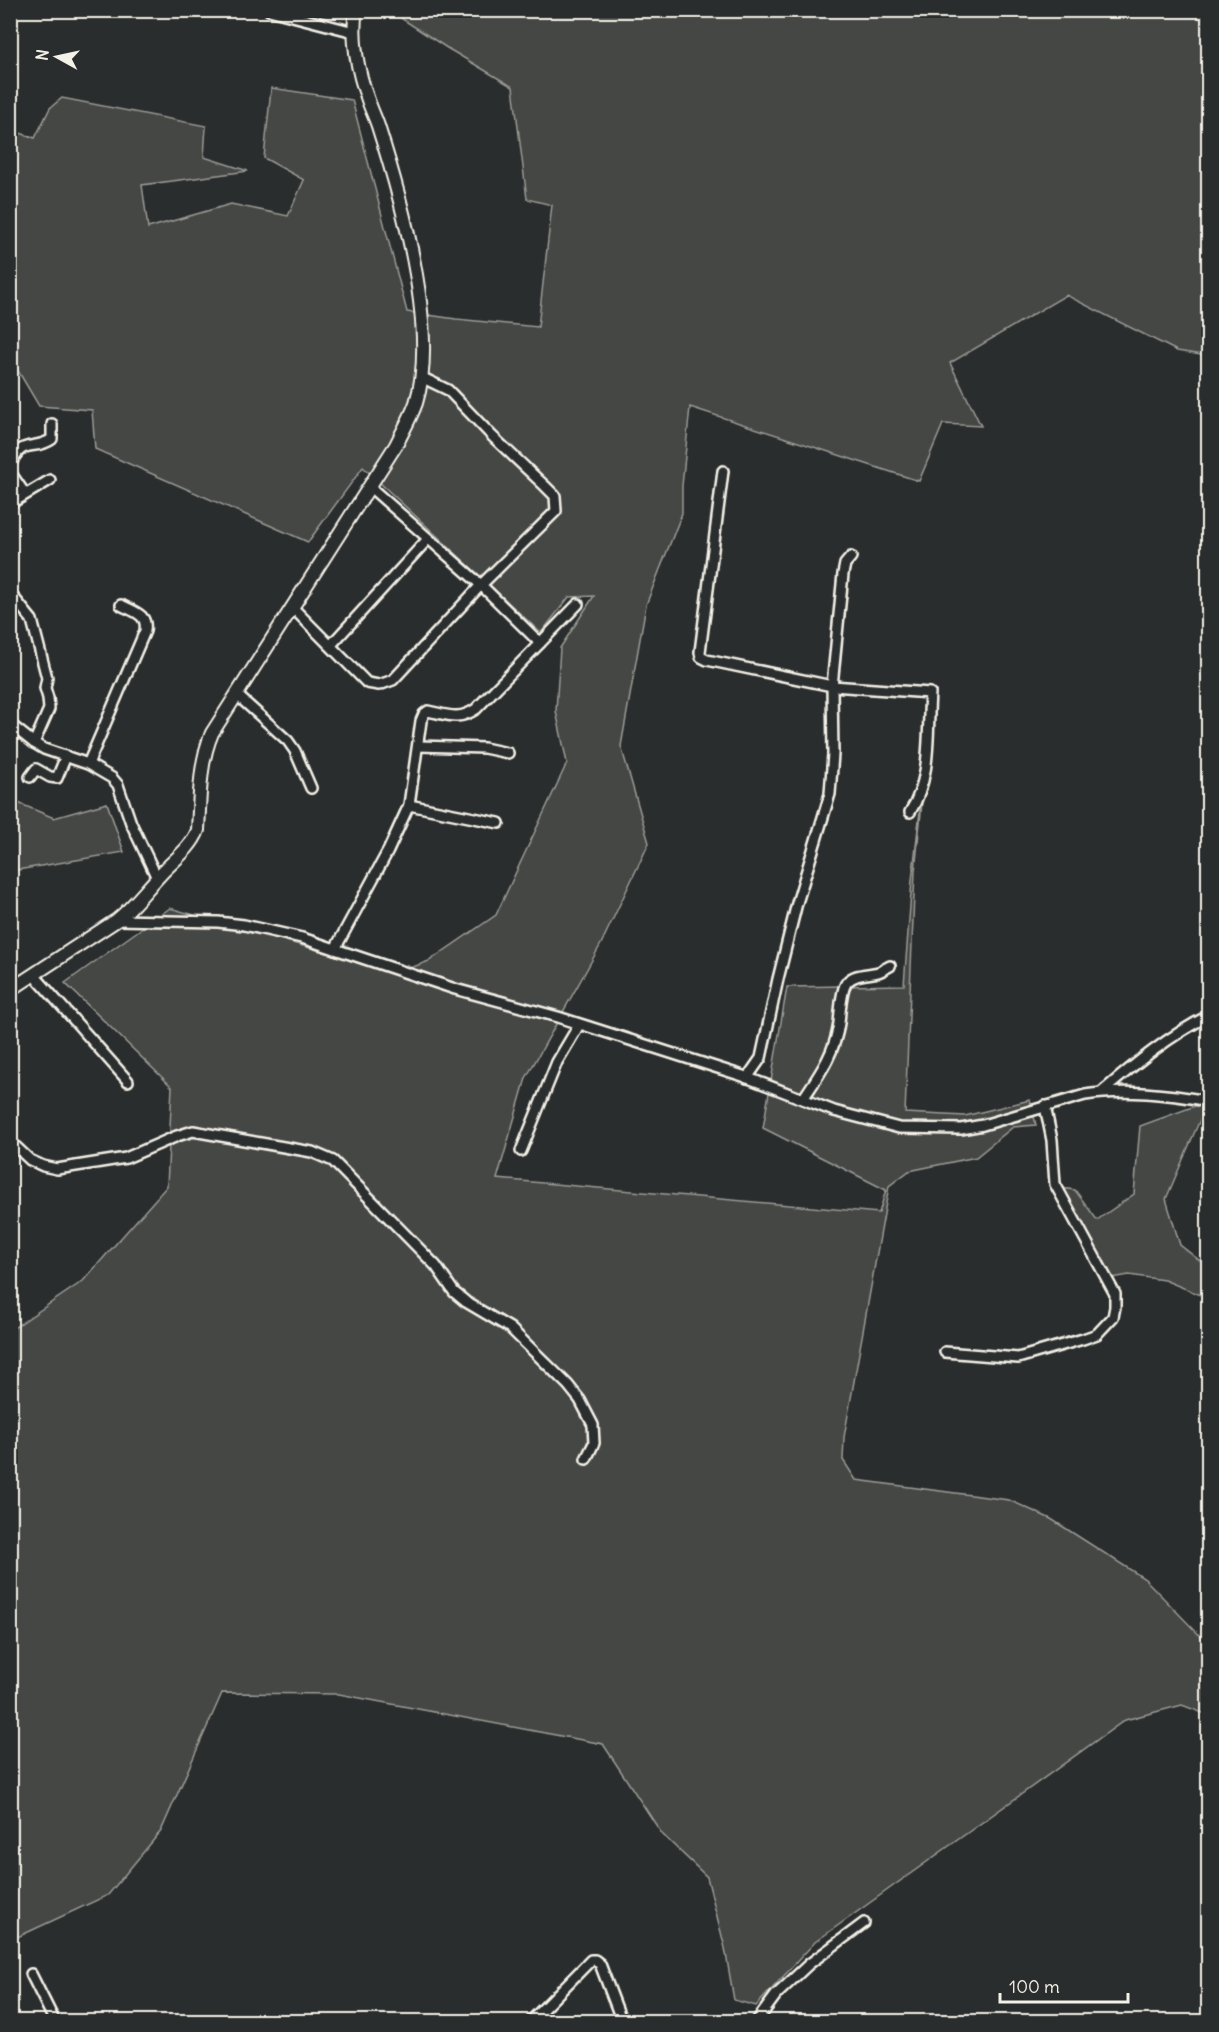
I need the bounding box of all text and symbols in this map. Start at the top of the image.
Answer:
north arrow [27,27,87,87]
text: N [31,48,53,62]
scale bar [1000,1966,1128,2004]
text: 100 m [1009,1975,1060,1998]

